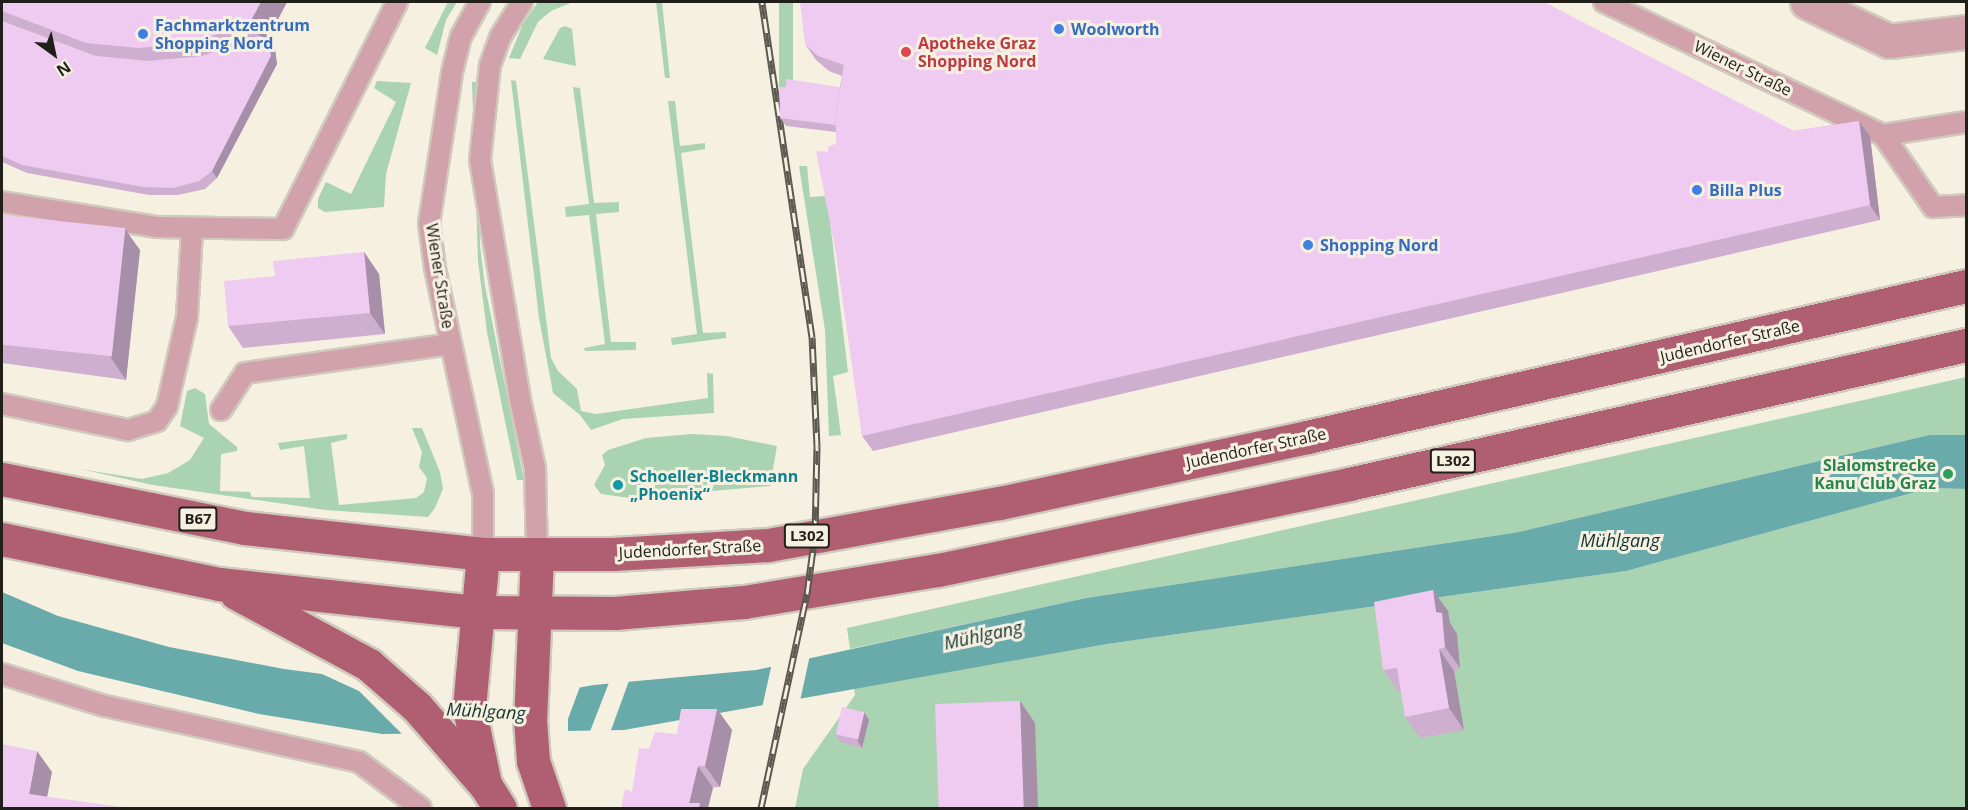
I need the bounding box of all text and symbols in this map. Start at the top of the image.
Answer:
place label: Fachmarktzentrum Shopping Nord [155,15,310,53]
place label: Woolworth [1071,19,1159,39]
marker: Woolworth [1052,22,1066,36]
north arrow [24,24,84,84]
marker: Fachmarktzentrum Shopping Nord [136,27,150,41]
place label: Apotheke Graz Shopping Nord [918,33,1036,71]
street label: Wiener Straße [1691,36,1795,100]
marker: Apotheke Graz Shopping Nord [899,45,913,59]
text: N [52,56,75,82]
place label: Billa Plus [1709,180,1782,200]
marker: Billa Plus [1690,183,1704,197]
street label: Wiener Straße [422,222,458,330]
place label: Shopping Nord [1320,235,1438,255]
marker: Shopping Nord [1301,238,1315,252]
street label: Judendorfer Straße [1658,316,1802,366]
street label: Judendorfer Straße [1184,424,1328,472]
road number: L302 [1429,449,1477,473]
place label: Slalomstrecke Kanu Club Graz [1814,455,1936,493]
place label: Schoeller-Bleckmann „Phoenix“ [630,466,798,504]
marker: Slalomstrecke Kanu Club Graz [1941,467,1955,481]
marker: Schoeller-Bleckmann „Phoenix“ [611,478,625,492]
road number: B67 [177,507,219,531]
road number: L302 [783,524,831,548]
water label: Mühlgang [1580,529,1660,551]
street label: Judendorfer Straße [618,536,762,562]
water label: Mühlgang [942,616,1024,654]
water label: Mühlgang [446,698,526,724]

